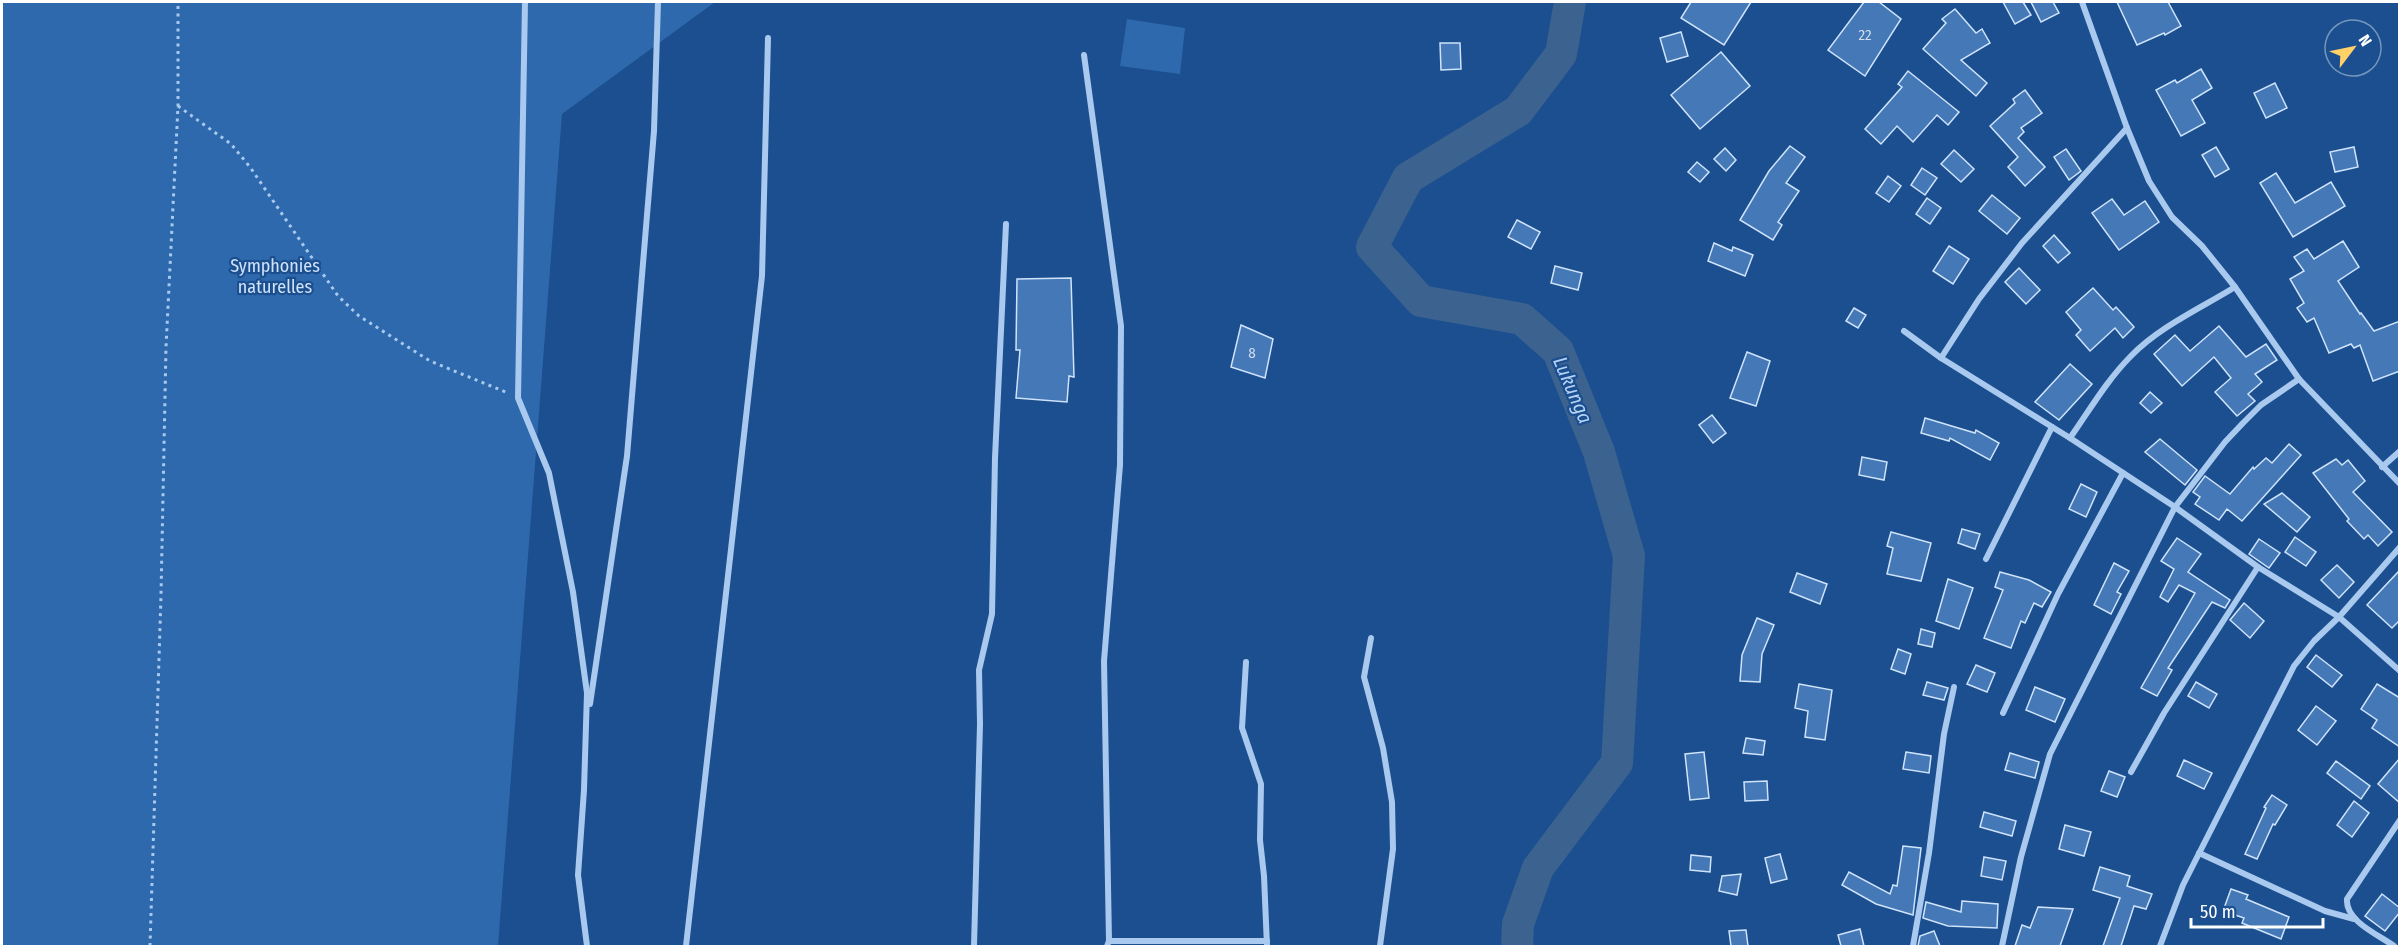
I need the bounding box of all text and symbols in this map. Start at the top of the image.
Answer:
north arrow [2323,18,2383,78]
house number: 22 [1858,26,1872,44]
text: N [2355,31,2376,49]
park label: Symphonies naturelles [230,255,320,298]
house number: 8 [1248,344,1256,362]
water label: Lukunga [1548,353,1598,427]
scale bar [2191,891,2323,929]
text: 50 m [2200,901,2236,923]

